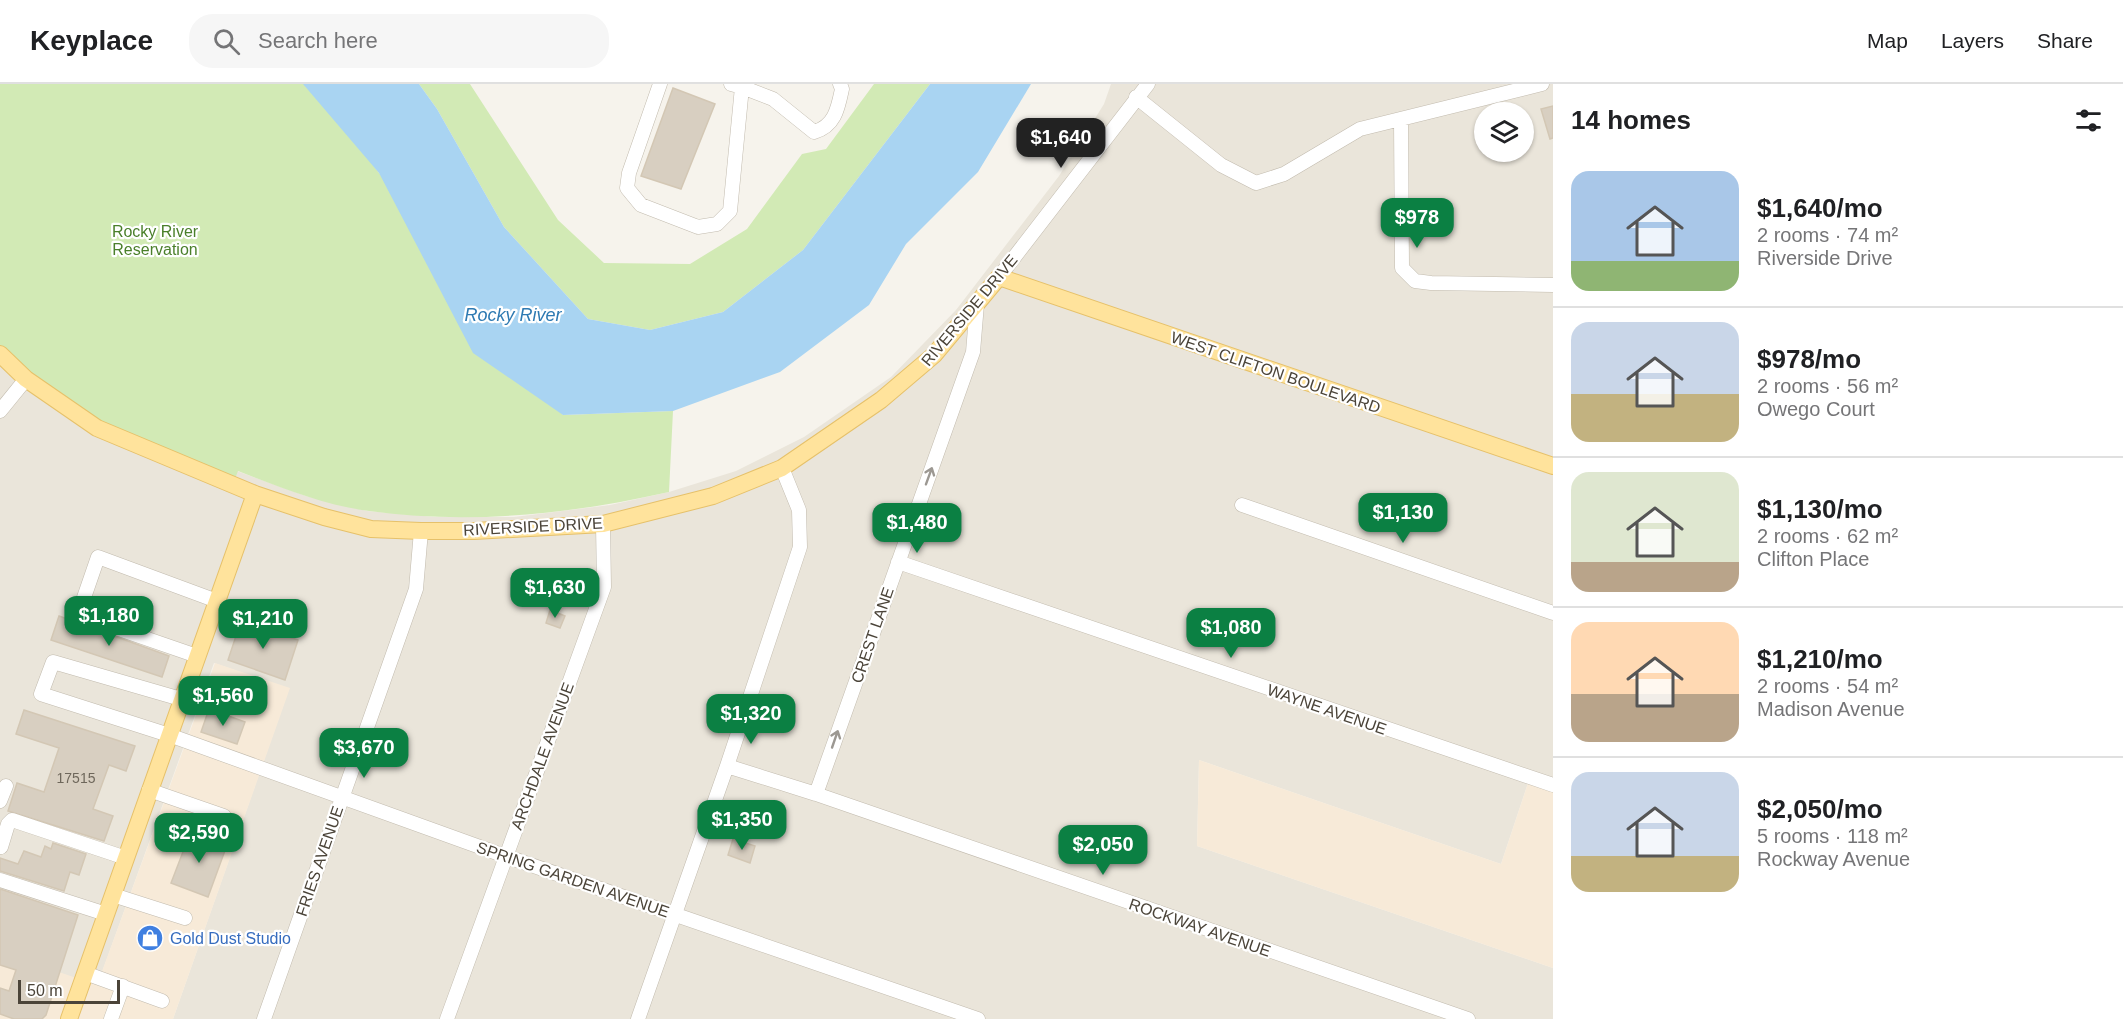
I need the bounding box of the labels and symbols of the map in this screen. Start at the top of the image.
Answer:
pin: $1,640 [1012,118,1110,169]
pin: $978 [1381,198,1453,249]
park label: Rocky River Reservation [112,223,199,258]
street label: RIVERSIDE DRIVE [918,251,1021,369]
water label: Rocky River [464,305,563,325]
street label: WEST CLIFTON BOULEVARD [1169,329,1383,416]
one-way arrow [924,467,935,486]
pin: $1,130 [1354,493,1452,544]
pin: $1,480 [868,503,966,554]
street label: RIVERSIDE DRIVE [463,514,603,539]
pin: $1,630 [506,568,604,619]
street label: CREST LANE [848,585,897,685]
pin: $1,180 [60,596,158,647]
pin: $1,210 [214,599,312,650]
pin: $1,080 [1182,608,1280,659]
pin: $1,560 [174,676,272,727]
street label: ARCHDALE AVENUE [508,680,577,832]
street label: WAYNE AVENUE [1265,681,1389,738]
pin: $1,320 [702,694,800,745]
pin: $3,670 [315,728,413,779]
one-way arrow [831,730,842,749]
house number: 17515 [57,770,96,786]
pin: $1,350 [693,800,791,851]
street label: FRIES AVENUE [293,804,346,918]
pin: $2,590 [150,813,248,864]
pin: $2,050 [1054,825,1152,876]
street label: SPRING GARDEN AVENUE [474,838,671,920]
street label: ROCKWAY AVENUE [1127,895,1273,960]
shop icon: Gold Dust Studio [135,923,165,953]
place label: Gold Dust Studio [170,930,291,947]
scale bar [18,977,120,1004]

